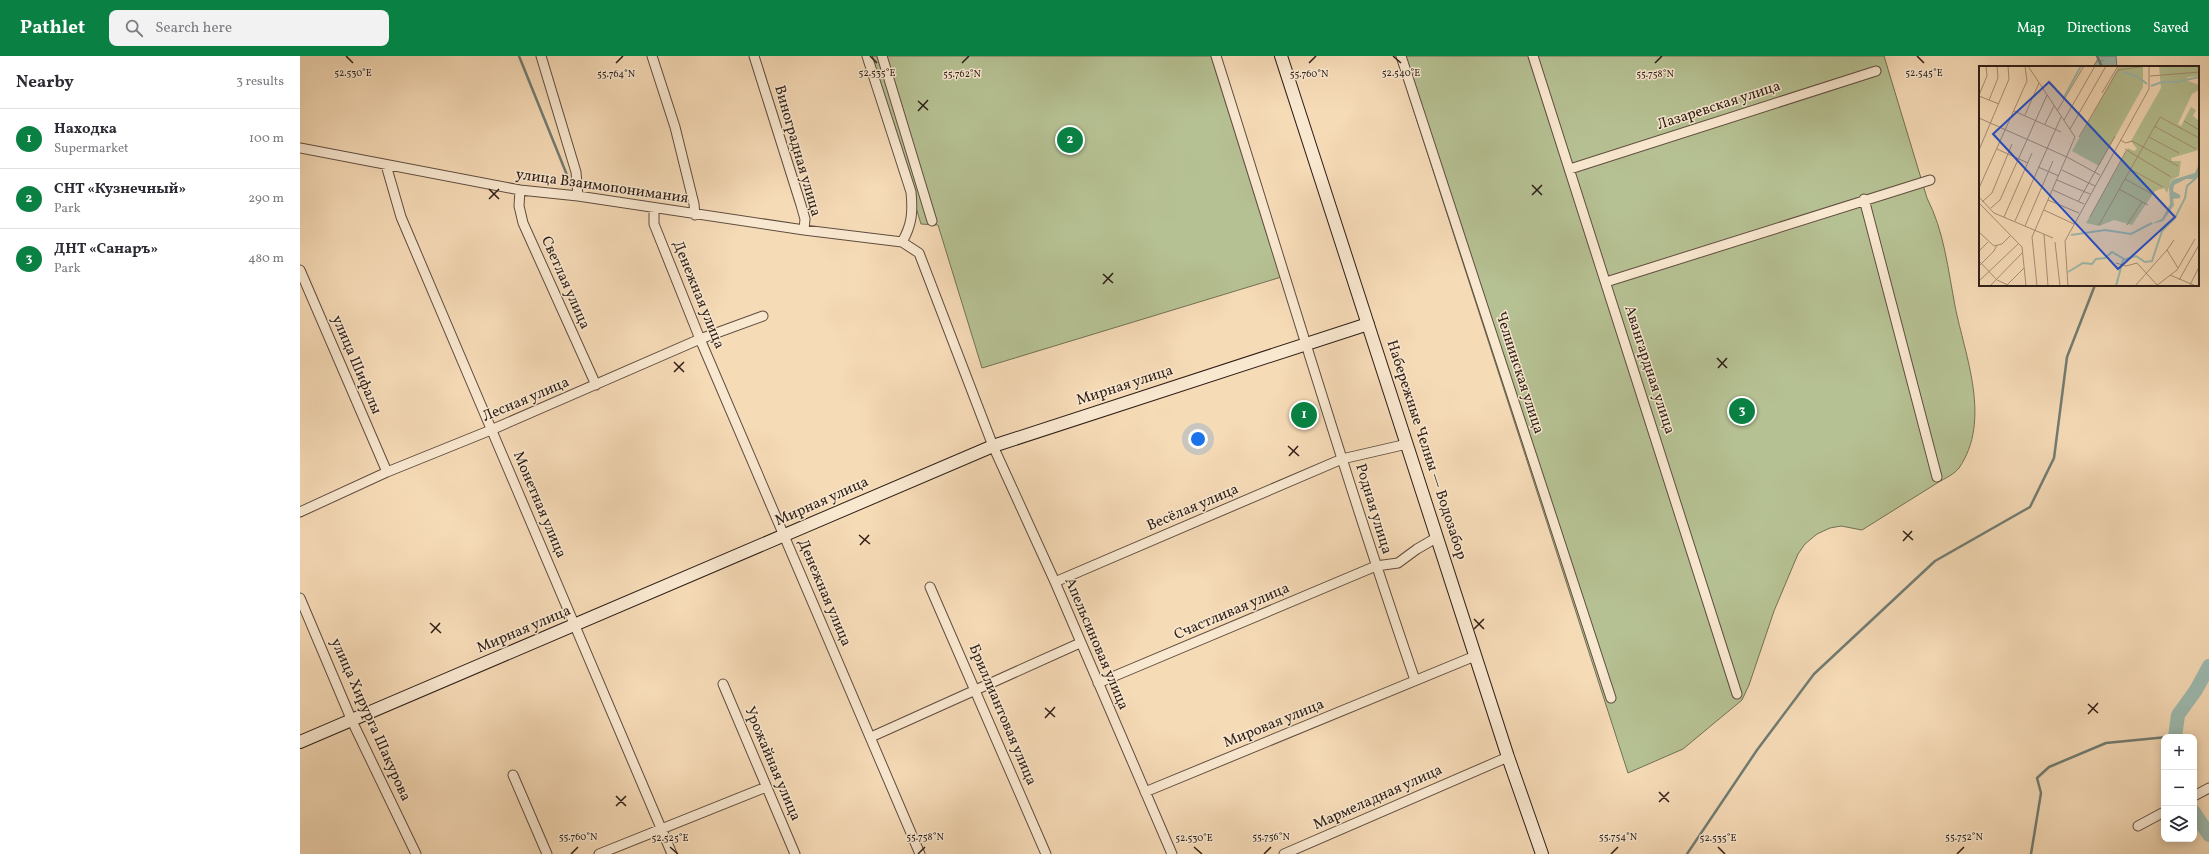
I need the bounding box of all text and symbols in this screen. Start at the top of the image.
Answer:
search box [109,10,389,46]
text: Pathlet [20,15,85,41]
icon: search [123,17,145,39]
text: Search here [155,18,232,39]
text: Map [2017,19,2045,38]
text: Directions [2067,19,2131,38]
text: Saved [2153,19,2189,38]
text: 52.530°E [334,66,372,80]
text: 52.535°E [859,66,895,80]
text: 52.540°E [1382,66,1420,80]
text: 52.545°E [1905,66,1943,80]
inset map [1979,66,2199,286]
text: 55.764°N [597,67,636,81]
text: 55.762°N [943,67,982,81]
text: 55.760°N [1290,67,1329,81]
text: 55.758°N [1636,67,1674,81]
text: Nearby [16,71,74,94]
text: 3 results [236,73,284,91]
street label: Лазаревская улица [1655,76,1783,136]
street label: Виноградная улица [768,83,826,219]
text: Находка [54,119,117,140]
pin: 2 [1057,125,1083,155]
text: 1 [26,130,32,148]
text: 100 m [249,130,284,148]
text: Supermarket [54,140,129,158]
street label: улица Взаимопонимания [514,164,690,210]
text: СНТ «Кузнечный» [54,179,186,200]
text: 2 [26,190,32,208]
text: 290 m [248,190,284,208]
text: Park [54,200,81,218]
street label: Светлая улица [535,233,595,333]
street label: Денежная улица [667,238,729,352]
text: ДНТ «Санаръ» [54,239,158,260]
text: 3 [26,250,32,268]
text: 480 m [248,250,284,268]
text: Park [54,260,81,278]
street label: Авангардная улица [1618,303,1680,437]
street label: Челнинская улица [1489,309,1549,437]
street label: улица Шифалы [326,312,386,418]
street label: Набережные Челны — Водозабор [1381,337,1471,563]
street label: Мирная улица [1074,360,1176,412]
street label: Лесная улица [479,372,573,428]
pin: 3 [1729,396,1755,426]
pin: 1 [1291,400,1317,430]
your location [1188,429,1208,449]
street label: Монетная улица [507,448,571,562]
street label: Родная улица [1349,461,1397,557]
street label: Мирная улица [772,472,872,532]
street label: Весёлая улица [1144,479,1242,537]
street label: Денежная улица [792,536,856,650]
street label: Апельсиновая улица [1059,575,1133,713]
street label: Счастливая улица [1171,578,1293,646]
street label: Мирная улица [474,601,574,659]
street label: улица Хирурга Шакурова [325,635,415,805]
street label: Бриллиантовая улица [963,641,1041,789]
street label: Мировая улица [1221,694,1327,754]
street label: Урожайная улица [738,704,806,824]
map controls [2161,734,2197,842]
button: + [2161,734,2197,770]
street label: Мармеладная улица [1310,760,1446,836]
button: − [2161,770,2197,806]
button: layers [2161,806,2197,842]
text: 55.760°N [559,830,598,844]
text: 55.758°N [906,830,944,844]
text: 55.756°N [1252,830,1290,844]
text: 55.754°N [1599,830,1638,844]
text: 55.752°N [1945,830,1983,844]
text: 52.525°E [651,831,689,845]
text: 52.530°E [1175,831,1213,845]
text: 52.535°E [1700,831,1736,845]

